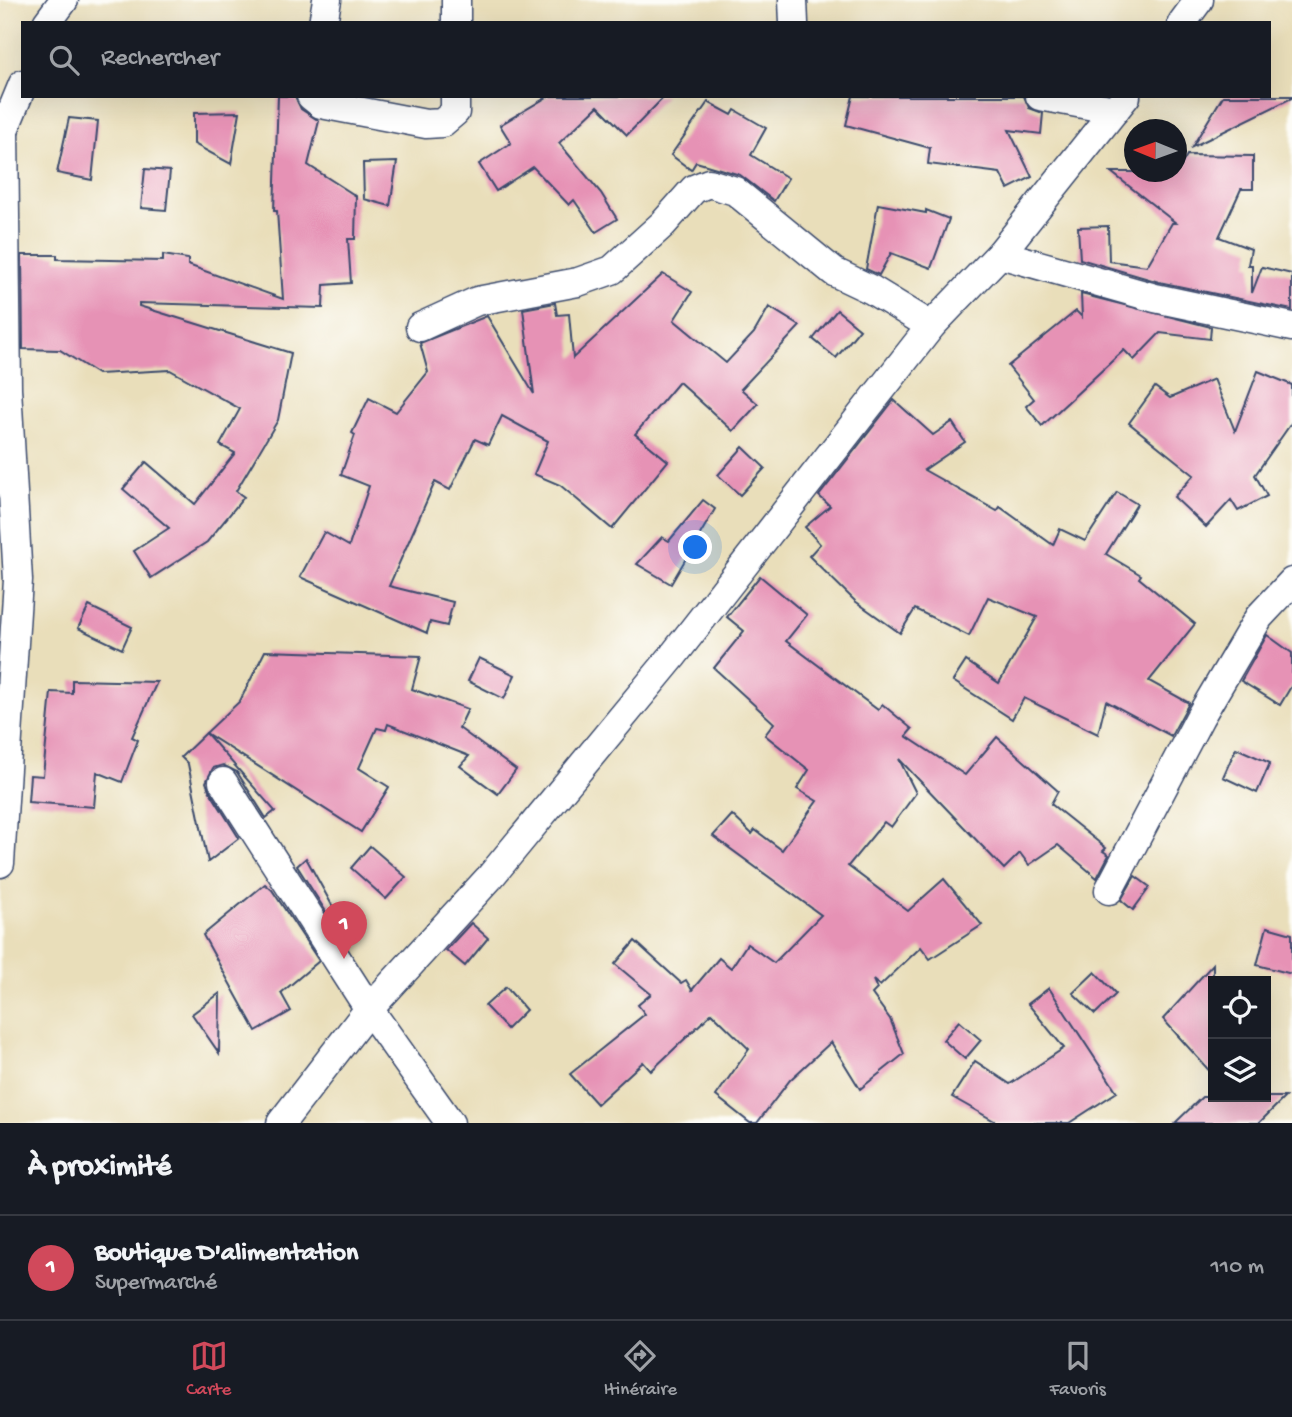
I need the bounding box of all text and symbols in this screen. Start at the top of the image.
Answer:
search box [21,21,1271,98]
icon: search [45,41,83,79]
text: Rechercher [101,44,219,75]
north arrow [1124,119,1187,182]
your location [678,530,712,564]
pin: 1 [321,901,367,959]
map controls [1208,976,1271,1102]
button: locate [1208,976,1271,1039]
button: layers [1208,1039,1271,1102]
text: À proximité [28,1151,172,1186]
text: Boutique D'alimentation [95,1239,358,1270]
text: 1 [46,1254,56,1281]
text: 110 m [1211,1254,1264,1281]
text: Supermarché [95,1270,217,1297]
tab: Carte [186,1337,231,1402]
tab: Itinéraire [604,1337,677,1402]
tab: Favoris [1049,1337,1106,1402]

